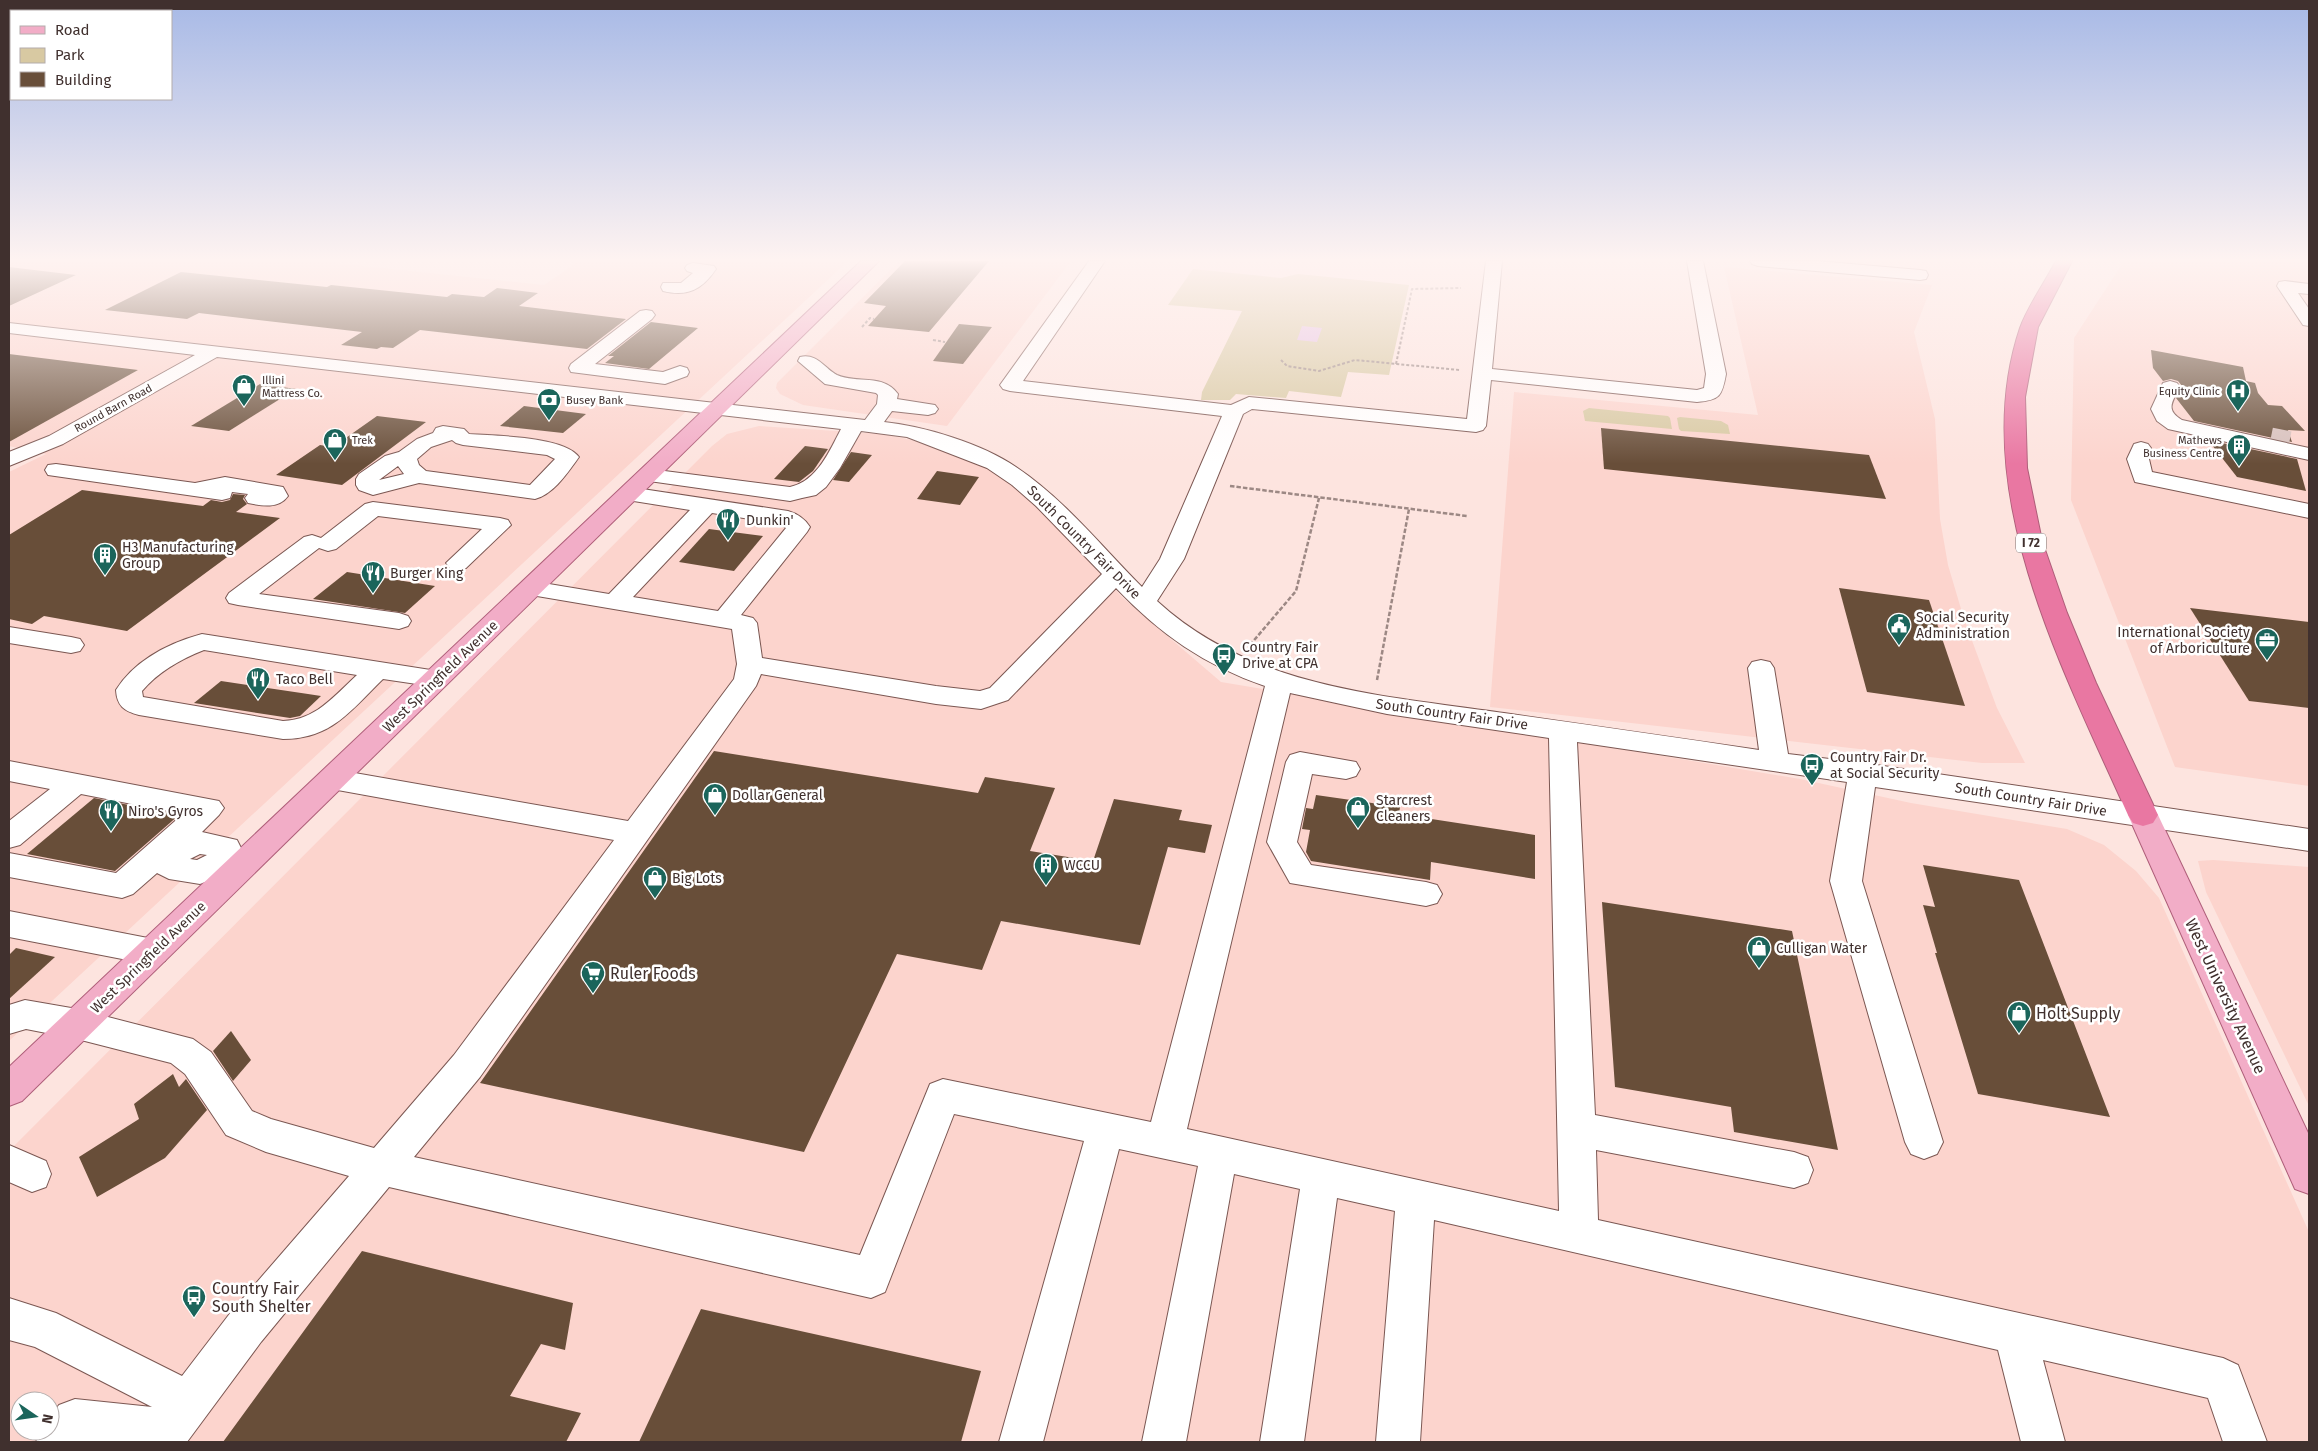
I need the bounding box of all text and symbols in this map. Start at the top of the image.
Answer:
legend [10,10,172,100]
text: Road [55,21,90,39]
text: Park [55,46,85,64]
text: Building [55,71,111,89]
shop icon: Illini Mattress Co. [231,373,257,407]
place label: Illini Mattress Co. [262,374,323,400]
hospital icon: Equity Clinic [2225,378,2251,412]
street label: Round Barn Road [72,382,154,435]
place label: Equity Clinic [2159,385,2220,398]
bank icon: Busey Bank [536,387,562,421]
place label: Busey Bank [566,394,624,407]
shop icon: Trek [322,427,348,461]
building icon: Mathews Business Centre [2226,433,2252,467]
place label: Trek [352,434,373,447]
place label: Mathews Business Centre [2143,434,2222,460]
street label: South Country Fair Drive [1023,482,1144,603]
restaurant icon: Dunkin' [715,507,741,541]
place label: Dunkin' [746,512,794,529]
road number: I 72 [2016,534,2046,552]
place label: H3 Manufacturing Group [122,539,235,572]
building icon: H3 Manufacturing Group [92,542,118,576]
restaurant icon: Burger King [360,560,386,594]
place label: Burger King [390,565,464,582]
place label: Social Security Administration [1916,609,2010,642]
public building icon: Social Security Administration [1886,612,1912,646]
street label: West Springfield Avenue [379,617,501,736]
place label: International Society of Arboriculture [2117,624,2250,657]
office icon: International Society of Arboriculture [2254,627,2280,661]
place label: Country Fair Drive at CPA [1242,639,1319,672]
bus stop icon: Country Fair Drive at CPA [1211,642,1237,676]
restaurant icon: Taco Bell [245,666,271,700]
place label: Taco Bell [276,671,333,688]
street label: South Country Fair Drive [1375,695,1529,734]
place label: Country Fair Dr. at Social Security [1830,749,1939,782]
bus stop icon: Country Fair Dr. at Social Security [1799,752,1825,786]
street label: South Country Fair Drive [1954,779,2108,820]
shop icon: Dollar General [702,782,728,816]
place label: Dollar General [732,787,823,804]
place label: Starcrest Cleaners [1376,792,1433,825]
shop icon: Starcrest Cleaners [1345,795,1371,829]
restaurant icon: Niro's Gyros [98,798,124,832]
place label: Niro's Gyros [128,803,204,820]
building icon: WCCU [1033,852,1059,886]
place label: WCCU [1064,857,1100,874]
shop icon: Big Lots [642,865,668,899]
place label: Big Lots [672,870,722,887]
street label: West Springfield Avenue [87,898,209,1017]
street label: West University Avenue [2181,916,2270,1077]
shop icon: Culligan Water [1746,935,1772,969]
place label: Culligan Water [1776,940,1868,957]
supermarket icon: Ruler Foods [580,960,606,994]
place label: Ruler Foods [610,964,696,983]
shop icon: Holt Supply [2006,1000,2032,1034]
place label: Holt Supply [2036,1004,2120,1023]
place label: Country Fair South Shelter [212,1279,312,1316]
bus stop icon: Country Fair South Shelter [181,1284,207,1318]
north arrow [10,1391,60,1441]
text: N [38,1412,57,1425]

